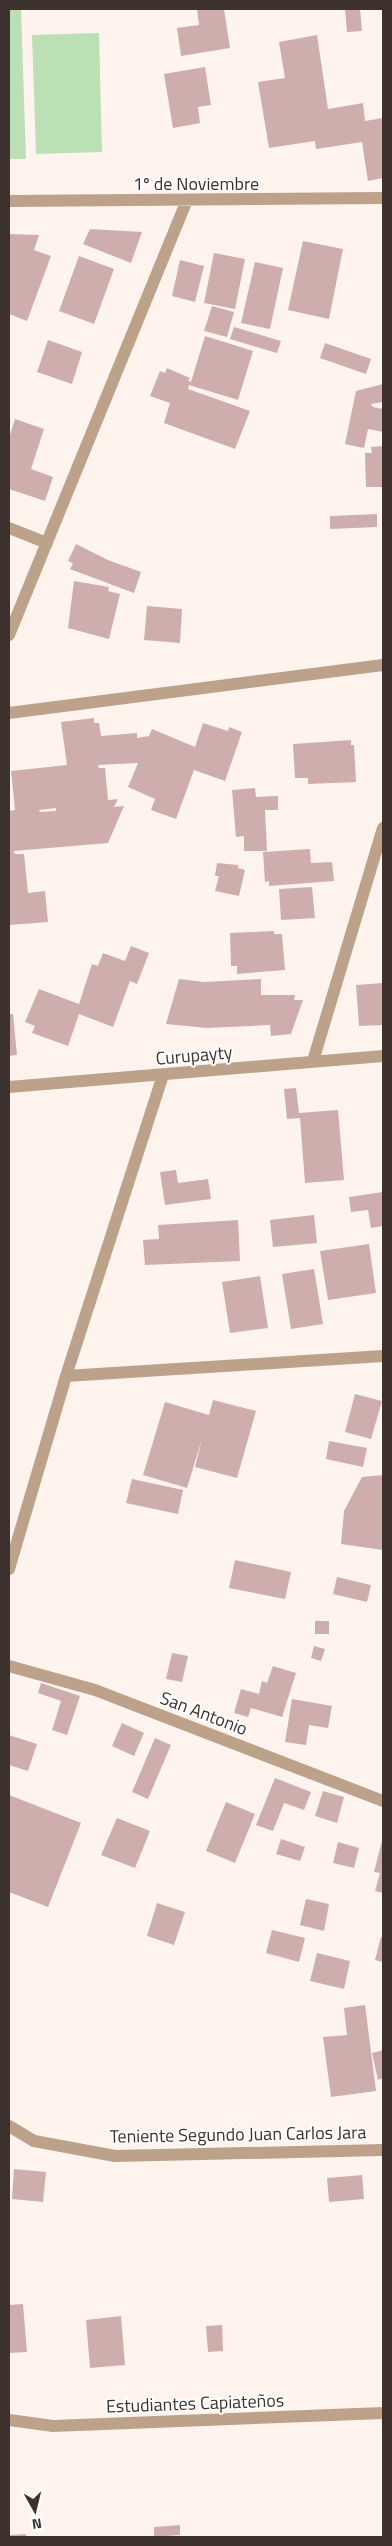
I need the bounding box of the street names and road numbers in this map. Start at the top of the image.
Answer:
street label: 1º de Noviembre [133,170,259,197]
street label: Curupayty [154,1038,234,1072]
street label: San Antonio [156,1684,252,1742]
street label: Teniente Segundo Juan Carlos Jara [109,2118,367,2150]
street label: Estudiantes Capiateños [105,2386,285,2420]

